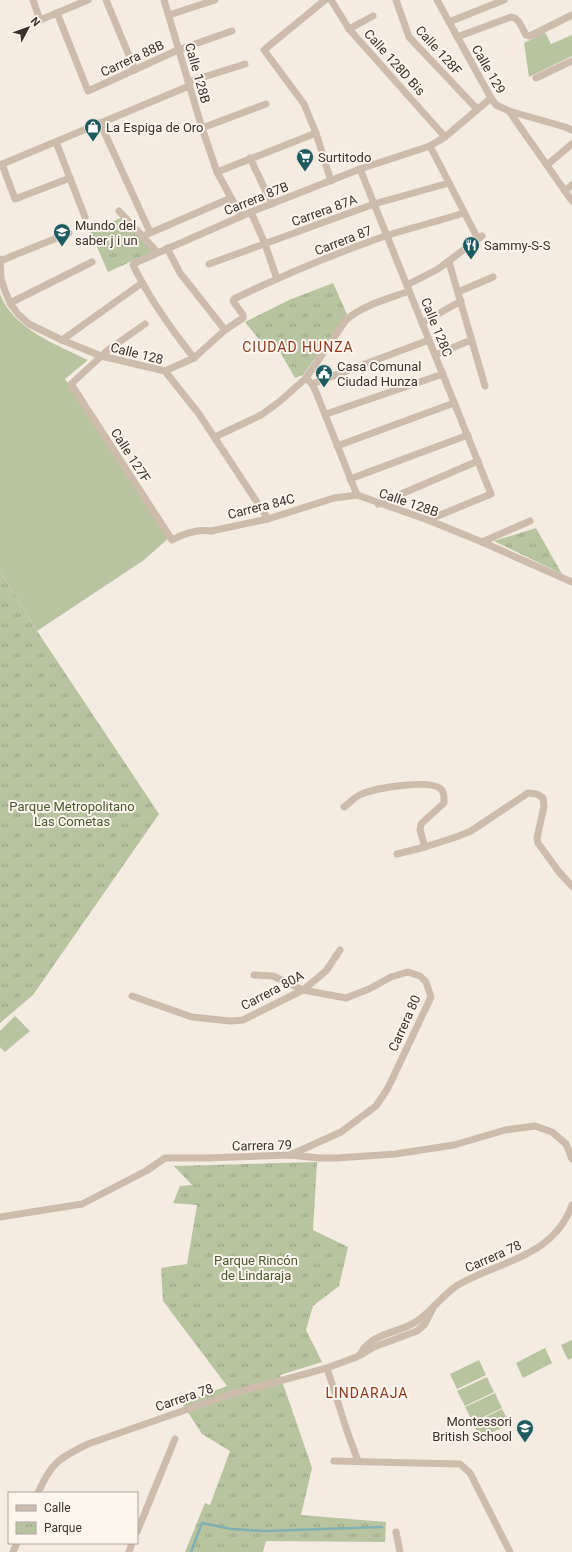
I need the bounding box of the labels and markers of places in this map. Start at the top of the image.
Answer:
shop icon: La Espiga de Oro [83,117,103,142]
place label: La Espiga de Oro [106,120,204,135]
supermarket icon: Surtitodo [295,147,315,172]
place label: Surtitodo [318,150,371,165]
place label: Mundo del saber j i un [75,218,138,248]
school or university icon: Mundo del saber j i un [52,222,72,247]
restaurant icon: Sammy-S-S [461,235,481,260]
place label: Sammy-S-S [484,238,551,253]
place label: Casa Comunal Ciudad Hunza [337,359,421,389]
public building icon: Casa Comunal Ciudad Hunza [314,363,334,388]
place label: Montessori British School [432,1414,512,1444]
school or university icon: Montessori British School [515,1418,535,1443]

